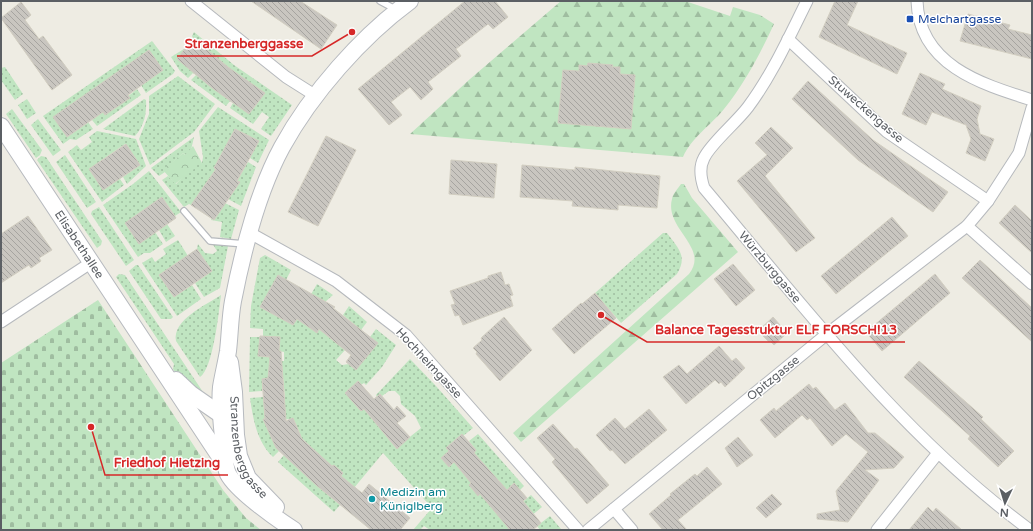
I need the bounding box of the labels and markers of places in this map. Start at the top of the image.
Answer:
place label: Melchartgasse [918,12,1002,26]
marker: Melchartgasse [905,14,915,24]
callout: Stranzenberggasse [177,31,312,56]
callout: Balance Tagesstruktur ELF FORSCH!13 [647,317,905,342]
callout: Friedhof Hietzing [105,450,228,475]
place label: Medizin am Küniglberg [380,485,446,513]
marker: Medizin am Küniglberg [367,494,377,504]

